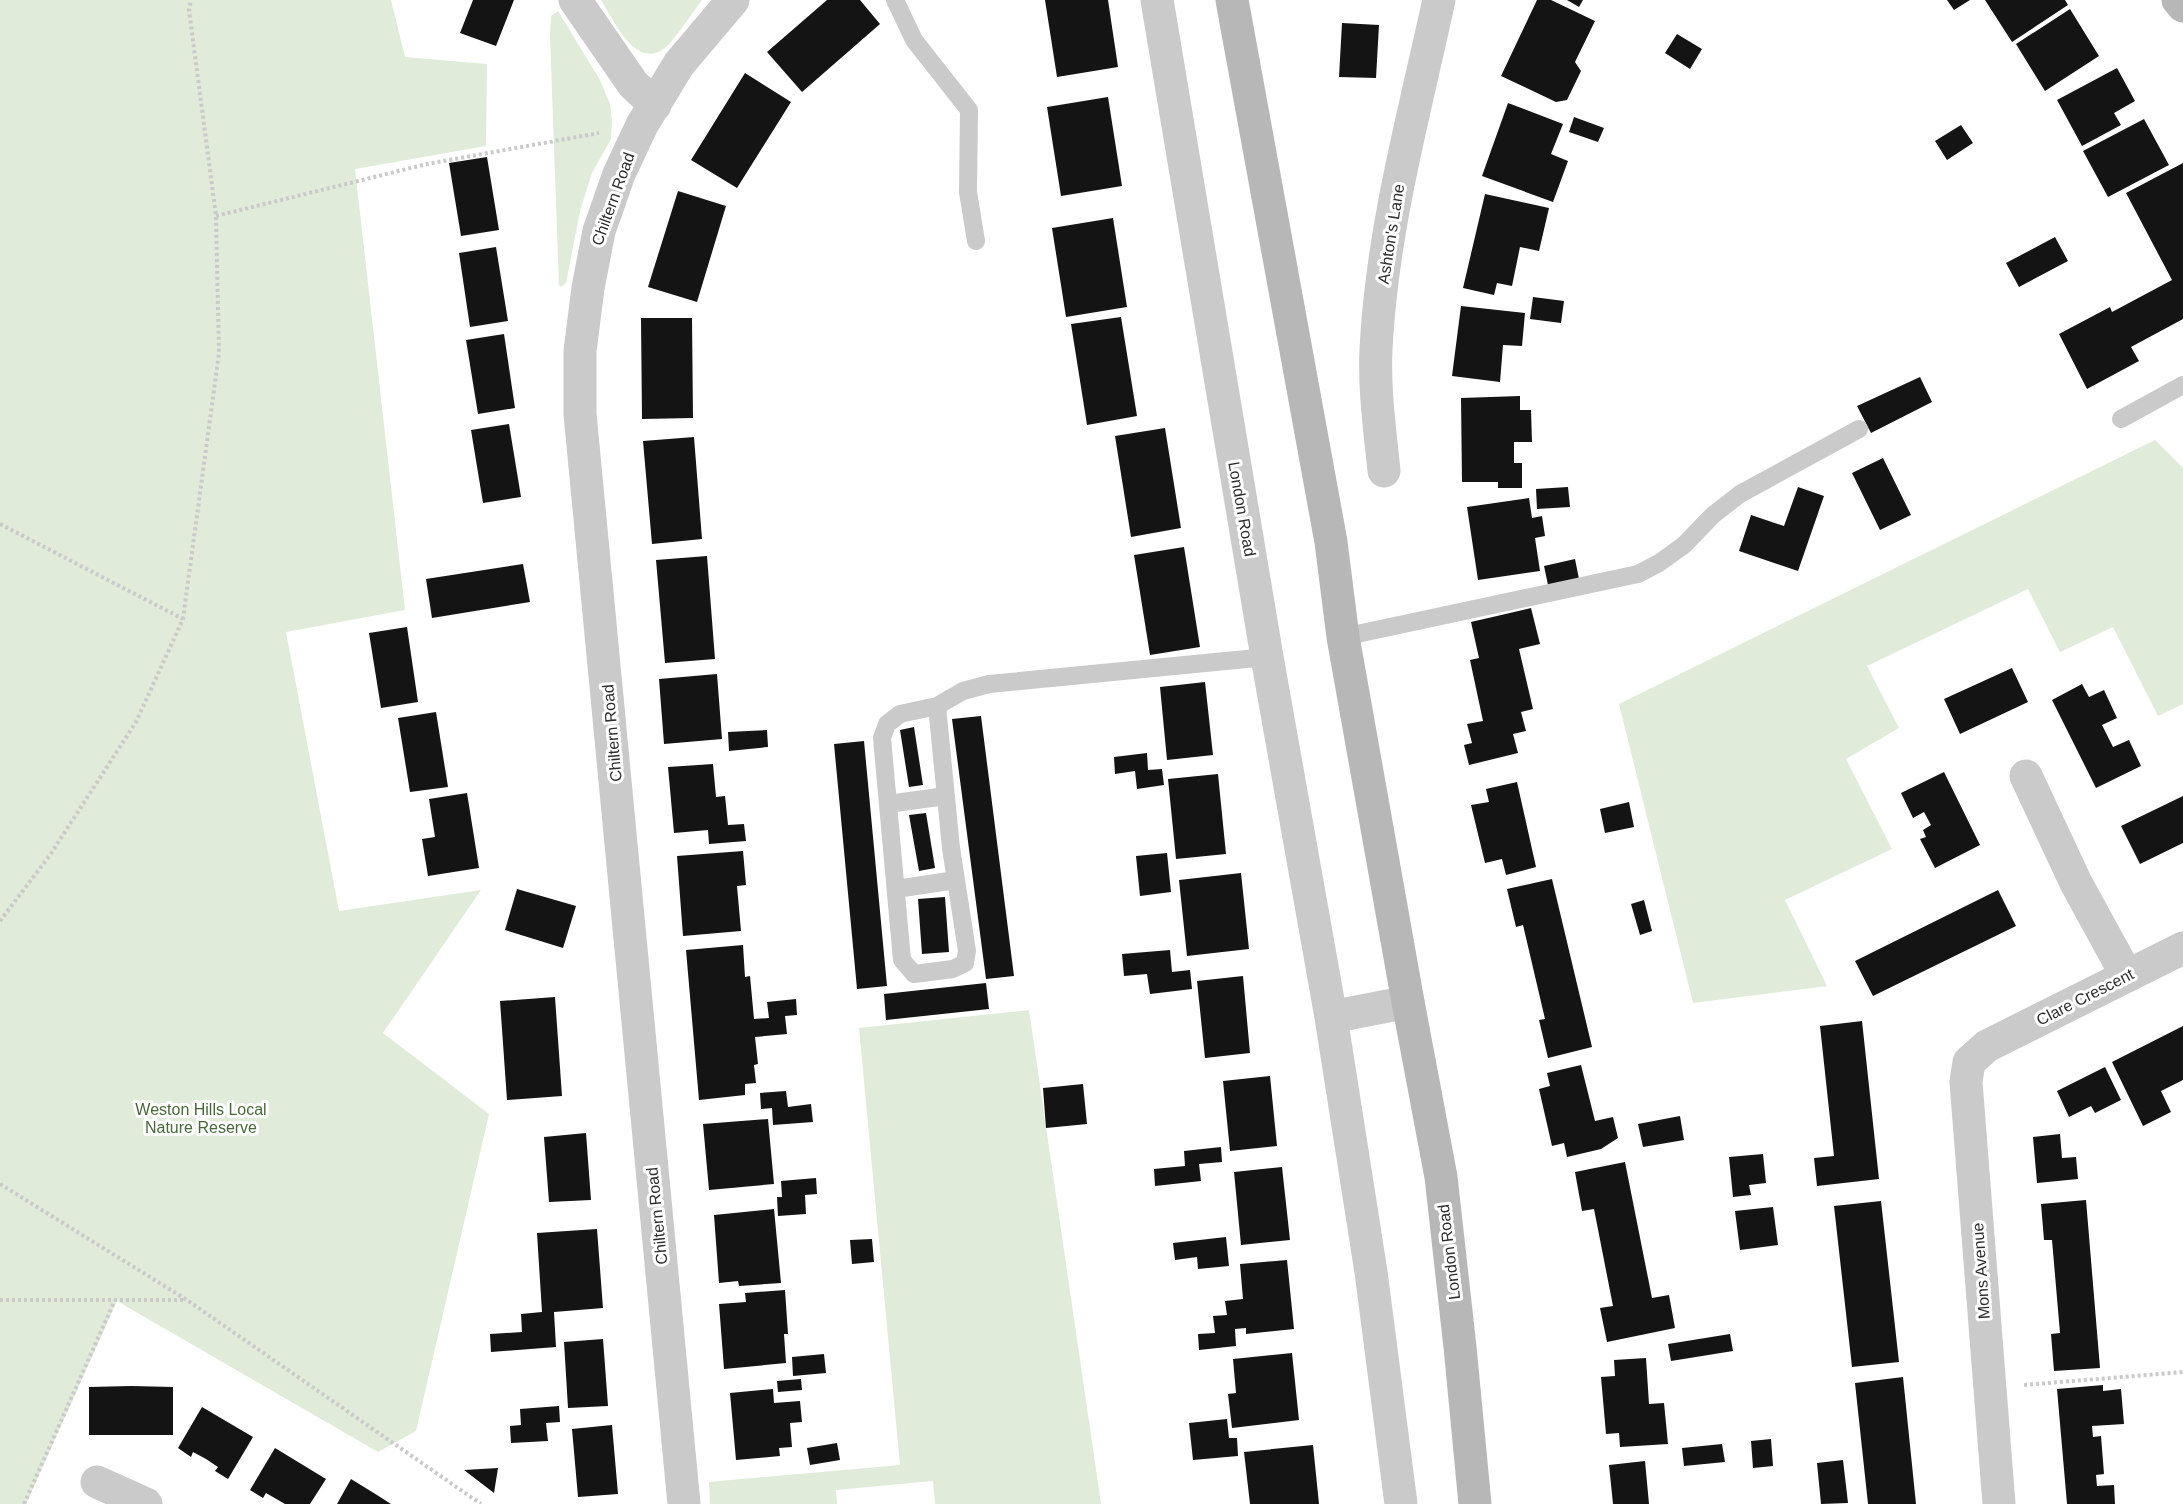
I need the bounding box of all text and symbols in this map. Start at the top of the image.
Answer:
street label: Chiltern Road [588,150,638,248]
street label: Ashton's Lane [1375,183,1407,285]
street label: London Road [1225,460,1259,558]
street label: Chiltern Road [599,684,625,782]
street label: Clare Crescent [2034,965,2137,1029]
park label: Weston Hills Local Nature Reserve [135,1101,267,1136]
street label: Chiltern Road [643,1166,671,1266]
street label: London Road [1435,1203,1463,1301]
street label: Mons Avenue [1969,1222,1993,1320]

